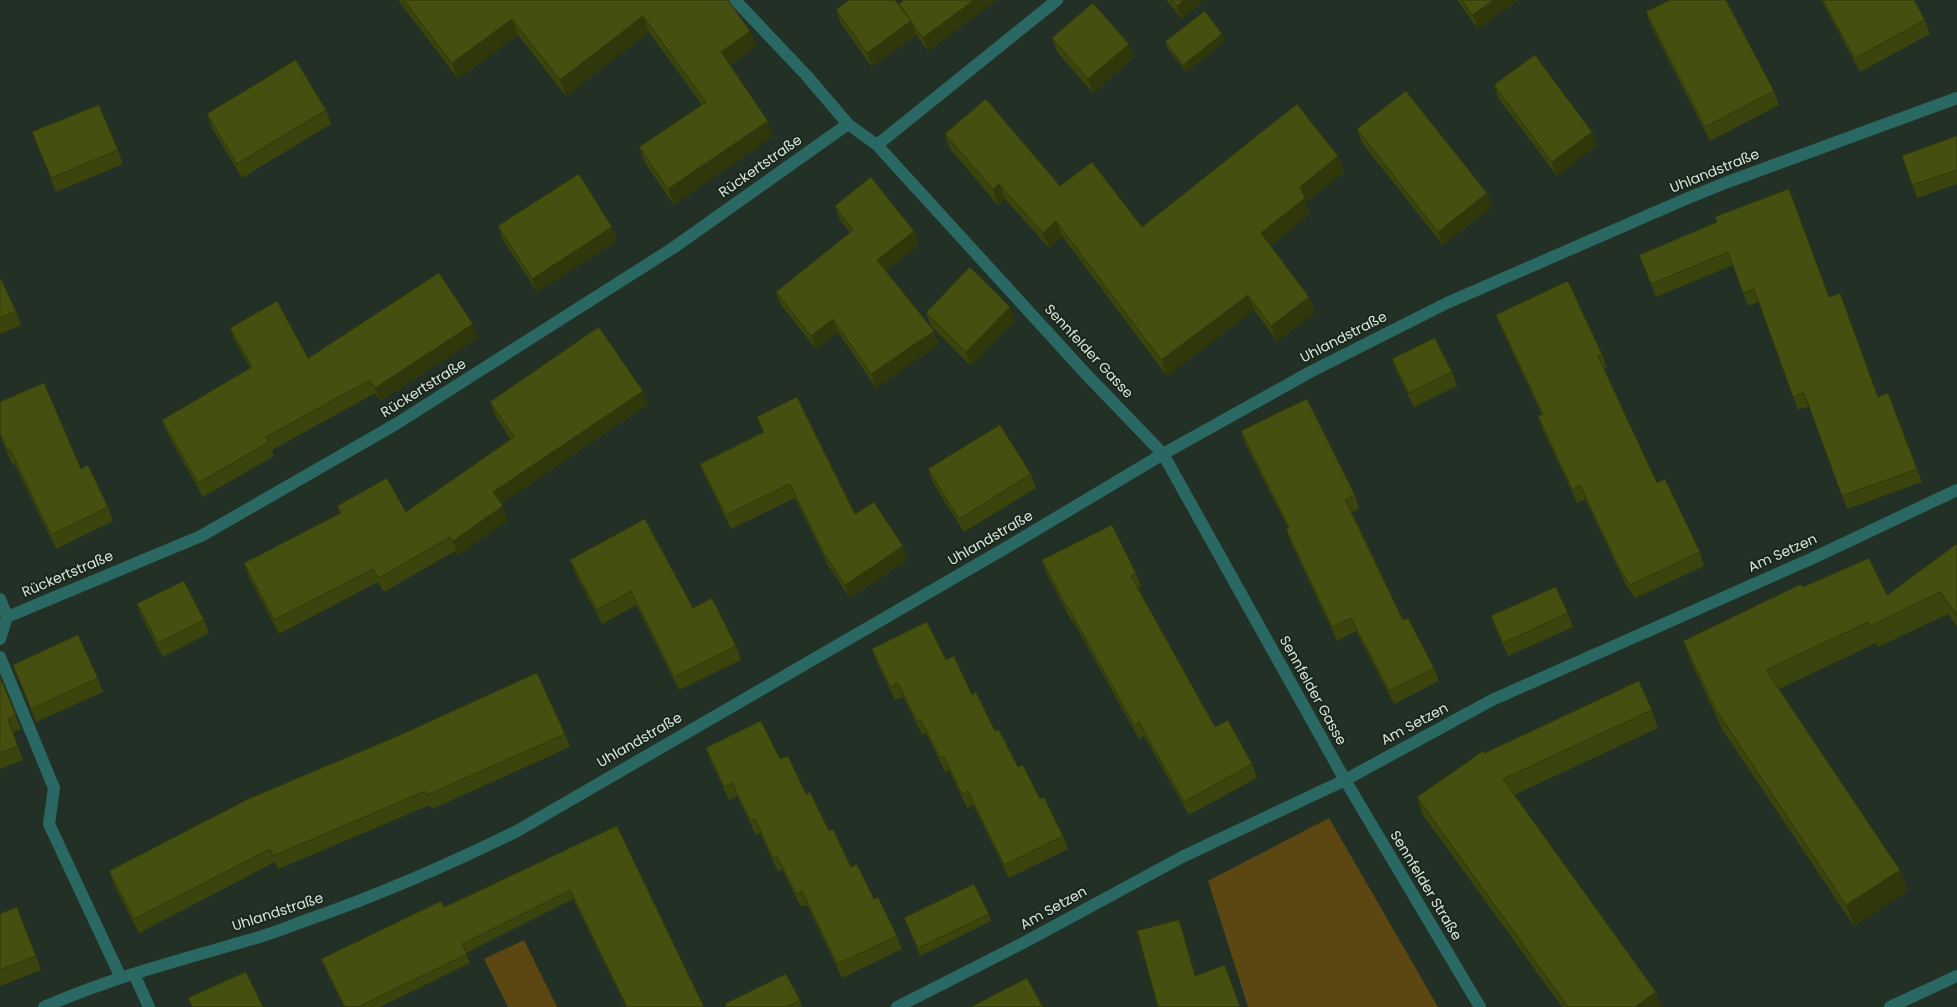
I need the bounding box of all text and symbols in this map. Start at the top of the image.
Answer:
street label: Rückertstraße [716,132,806,202]
street label: Uhlandstraße [1668,146,1762,198]
street label: Sennfelder Gasse [1040,302,1136,402]
street label: Uhlandstraße [1298,309,1390,367]
street label: Rückertstraße [378,356,470,422]
street label: Uhlandstraße [946,508,1036,570]
street label: Am Setzen [1746,531,1820,577]
street label: Rückertstraße [20,548,116,602]
street label: Sennfelder Gasse [1275,633,1349,749]
street label: Am Setzen [1379,700,1451,750]
street label: Uhlandstraße [595,710,685,772]
street label: Sennfelder Straße [1386,828,1464,944]
street label: Am Setzen [1018,884,1090,934]
street label: Uhlandstraße [230,890,326,936]

